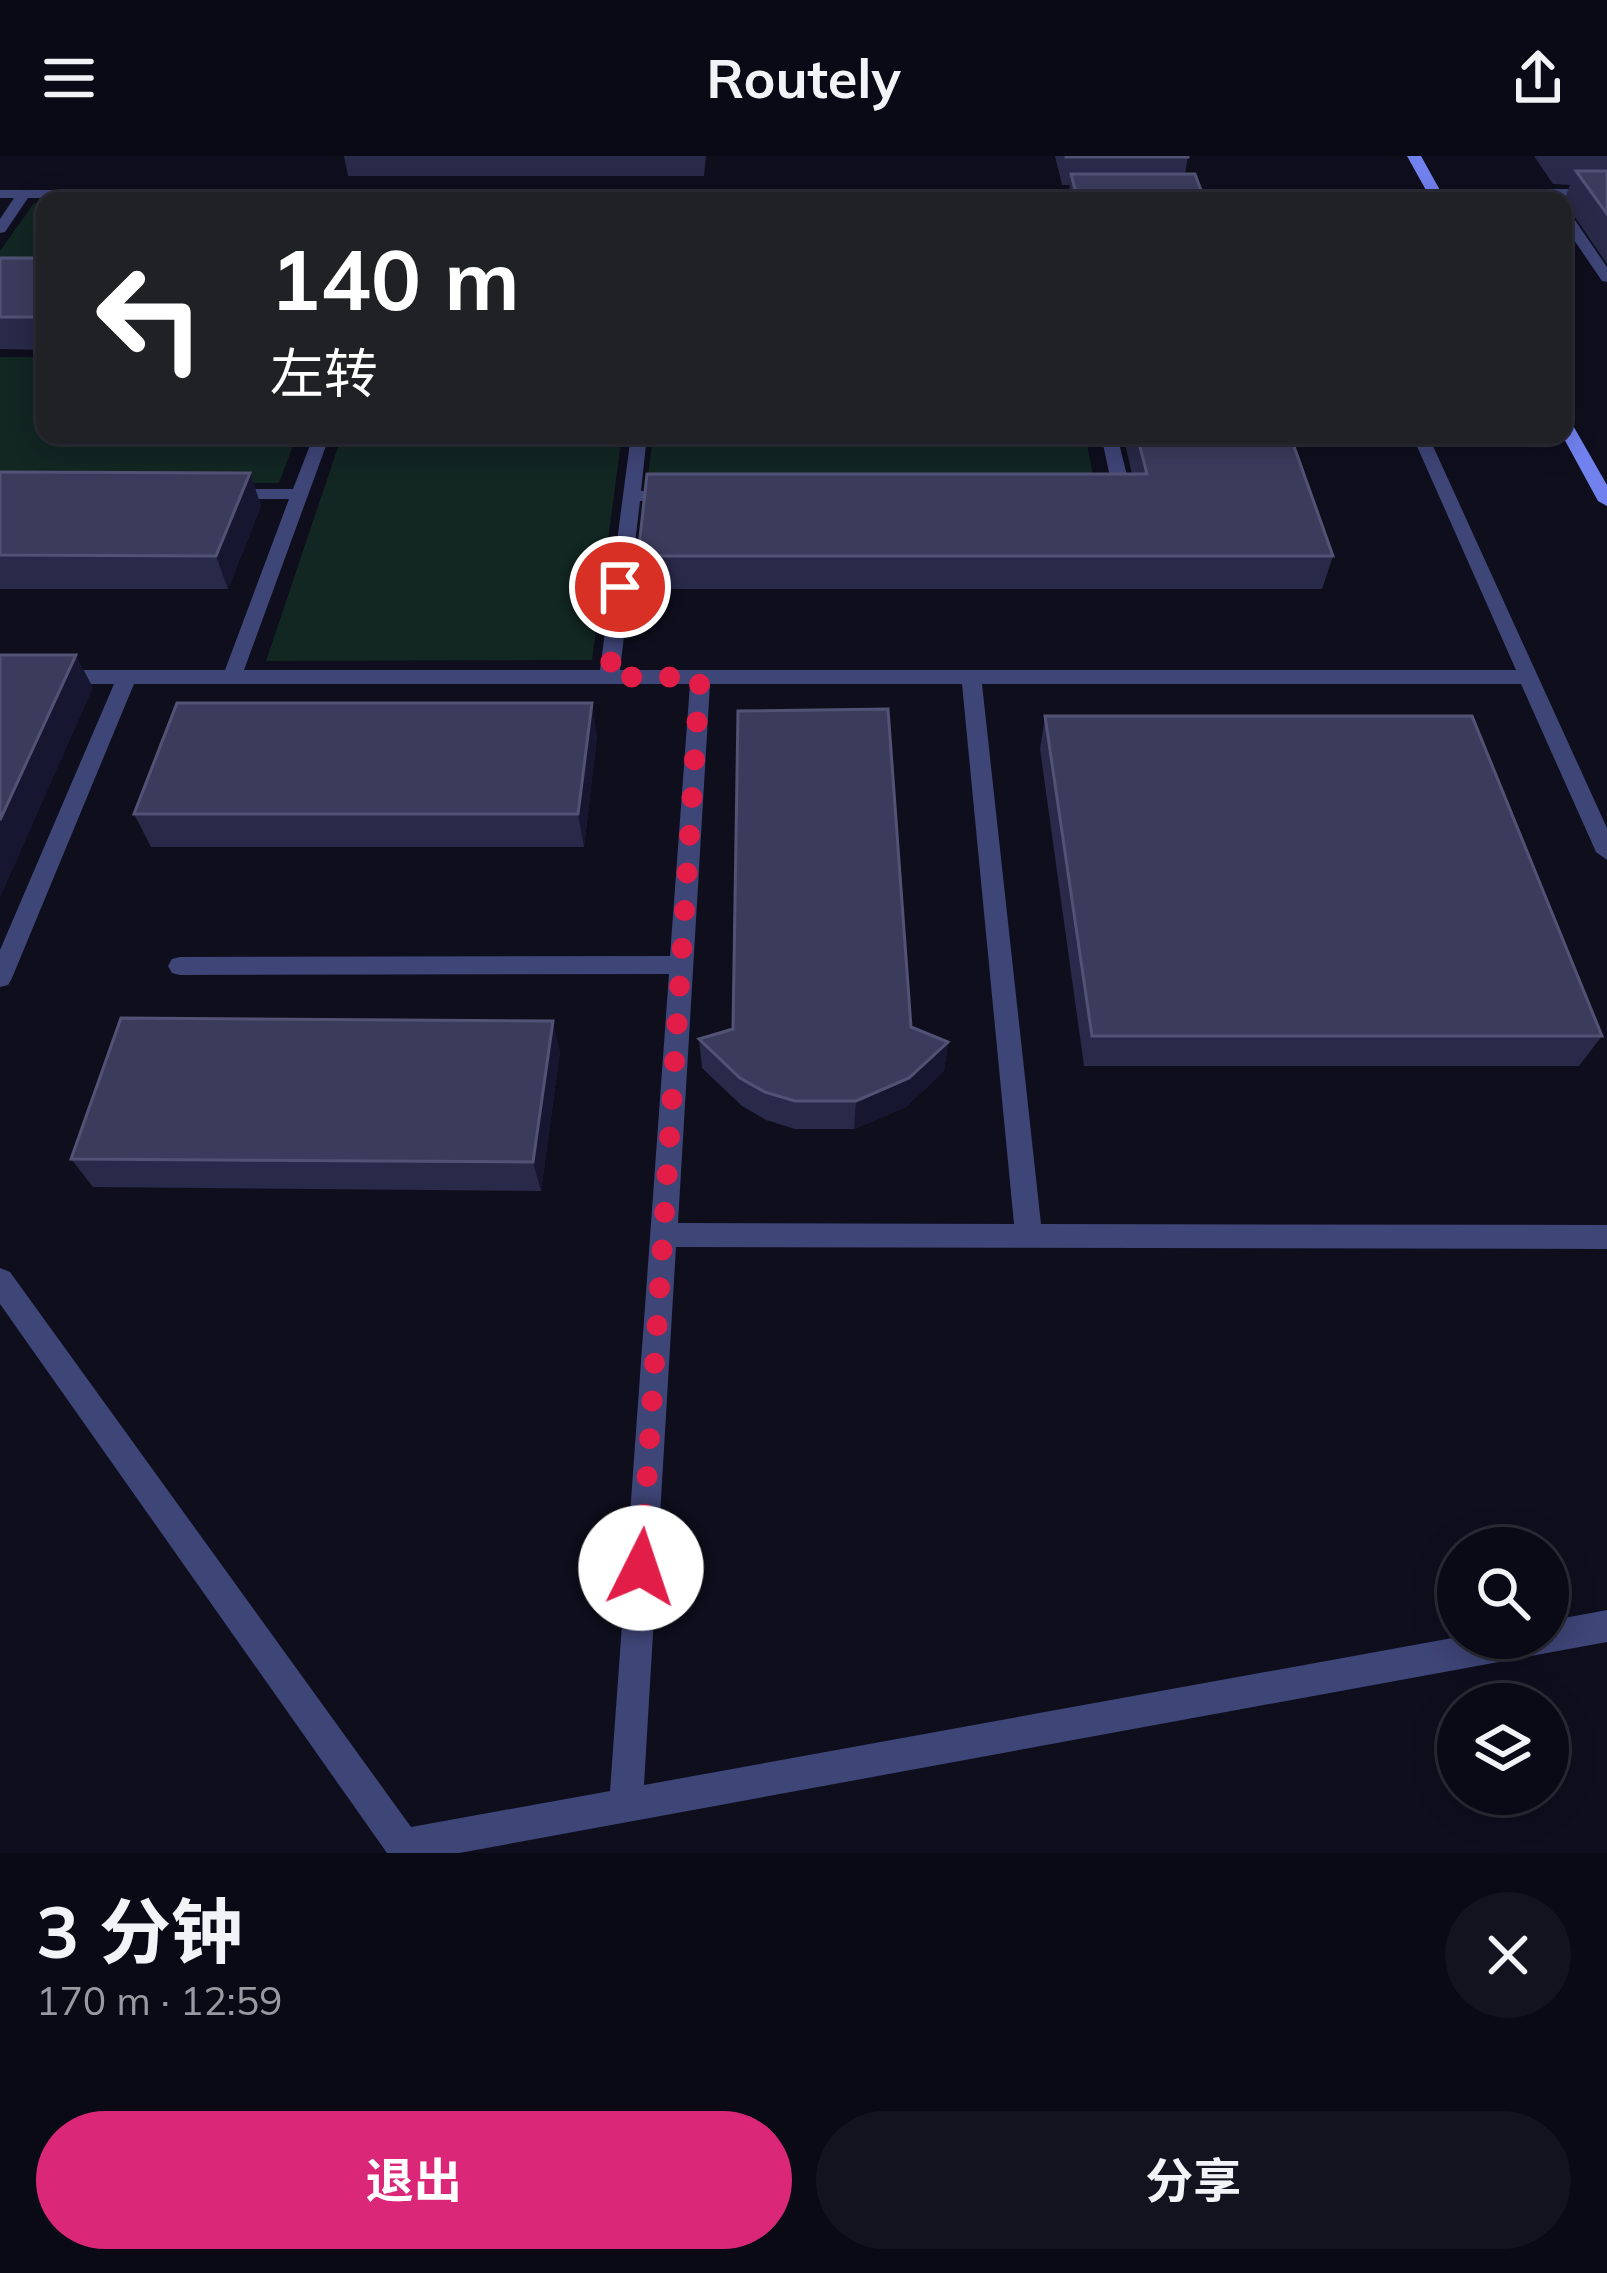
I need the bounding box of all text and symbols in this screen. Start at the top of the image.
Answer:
text: Routely [706,44,901,112]
icon: menu [36,45,102,111]
icon: share [1505,45,1571,111]
text: 140 m [270,226,520,331]
icon: left [72,240,228,396]
text: 左转 [270,339,378,407]
pin [569,536,671,638]
icon: arrive [587,554,653,620]
position arrow [578,1505,704,1631]
map controls [1437,1527,1569,1815]
button: search [1437,1527,1569,1659]
button: layers [1437,1683,1569,1815]
text: 3 分钟 [36,1886,243,1976]
button: close [1445,1892,1571,2018]
text: 170 m · 12:59 [36,1976,282,2025]
button: 退出 [36,2111,792,2249]
button: 分享 [816,2111,1571,2249]

